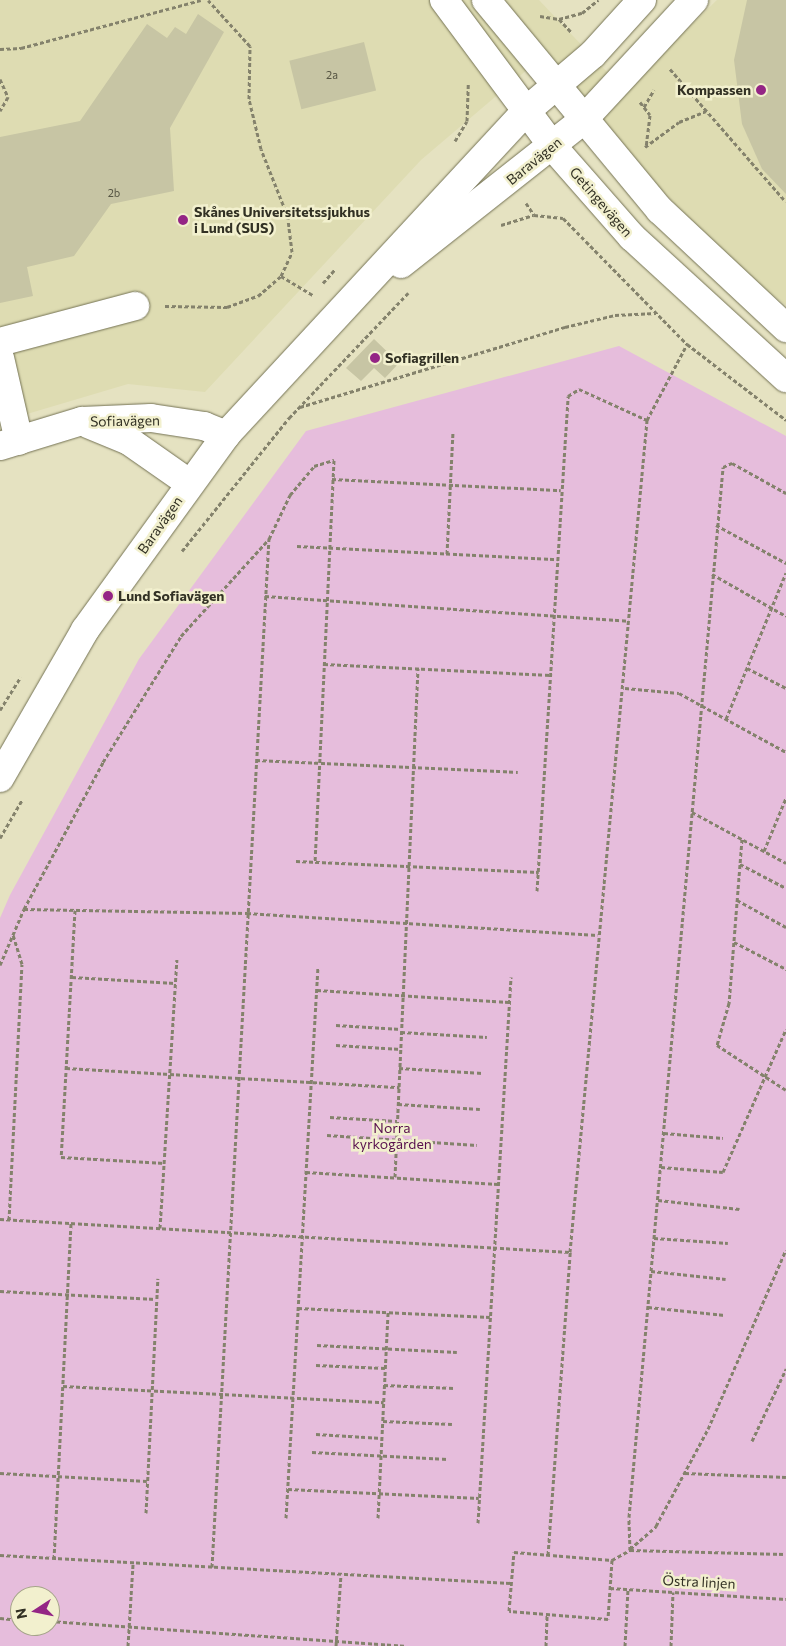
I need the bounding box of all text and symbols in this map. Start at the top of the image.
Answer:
house number: 2a [326,68,338,82]
place label: Kompassen [677,82,751,98]
marker: Kompassen [755,84,767,96]
street label: Baravägen [503,134,565,188]
street label: Getingevägen [566,164,636,240]
house number: 2b [108,186,120,200]
place label: Skånes Universitetssjukhus i Lund (SUS) [194,204,370,236]
marker: Skånes Universitetssjukhus i Lund (SUS) [176,213,190,227]
place label: Sofiagrillen [385,350,459,366]
marker: Sofiagrillen [369,352,381,364]
street label: Sofiavägen [90,412,160,430]
street label: Baravägen [134,493,186,557]
place label: Lund Sofiavägen [118,588,224,604]
marker: Lund Sofiavägen [102,590,114,602]
park label: Norra kyrkogården [352,1120,432,1152]
street label: Östra linjen [662,1572,736,1592]
north arrow [10,1586,60,1636]
text: N [11,1607,30,1621]

